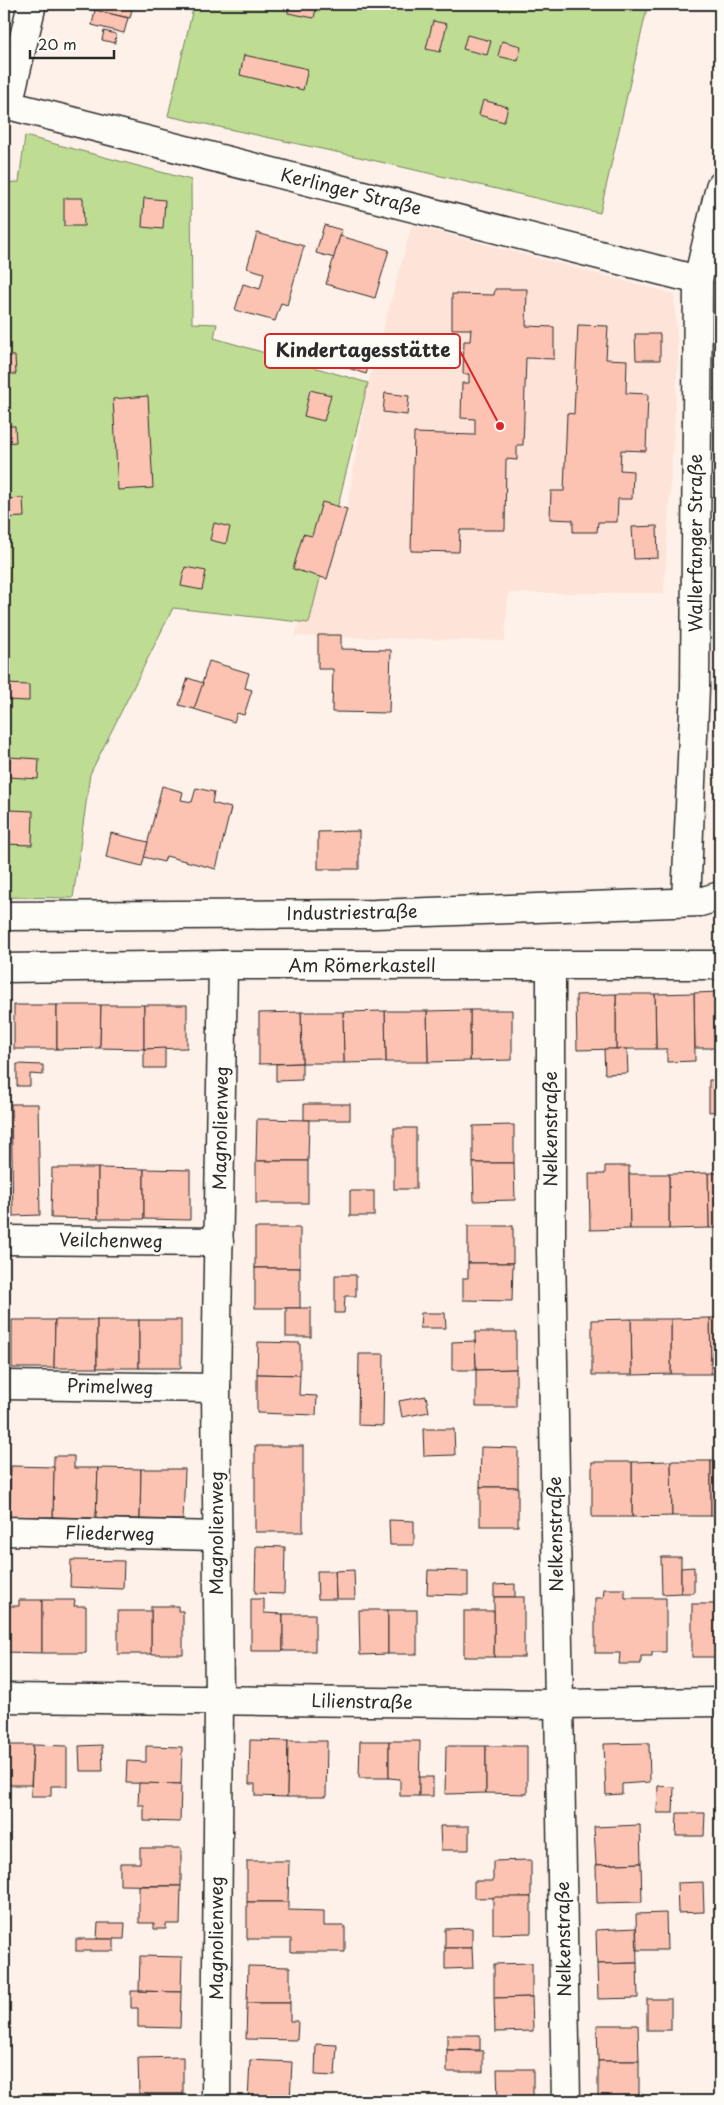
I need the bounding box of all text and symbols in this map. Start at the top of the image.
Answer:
scale bar [30,28,114,60]
text: 20 m [38,32,77,55]
street label: Kerlinger Straße [278,160,425,221]
callout: Kindertagesstätte [265,334,460,368]
text: Kindertagesstätte [275,335,451,363]
street label: Wallerfanger Straße [681,454,708,632]
street label: Industriestraße [286,897,418,926]
street label: Am Römerkastell [288,951,436,978]
street label: Magnolienweg [205,1066,234,1190]
street label: Nelkenstraße [536,1071,563,1187]
street label: Veilchenweg [59,1225,163,1254]
street label: Primelweg [66,1371,154,1400]
street label: Magnolienweg [202,1471,229,1595]
street label: Nelkenstraße [540,1476,569,1592]
street label: Fliederweg [65,1518,155,1547]
street label: Lilienstraße [311,1686,413,1715]
street label: Magnolienweg [202,1876,229,2000]
street label: Nelkenstraße [548,1881,577,1997]

